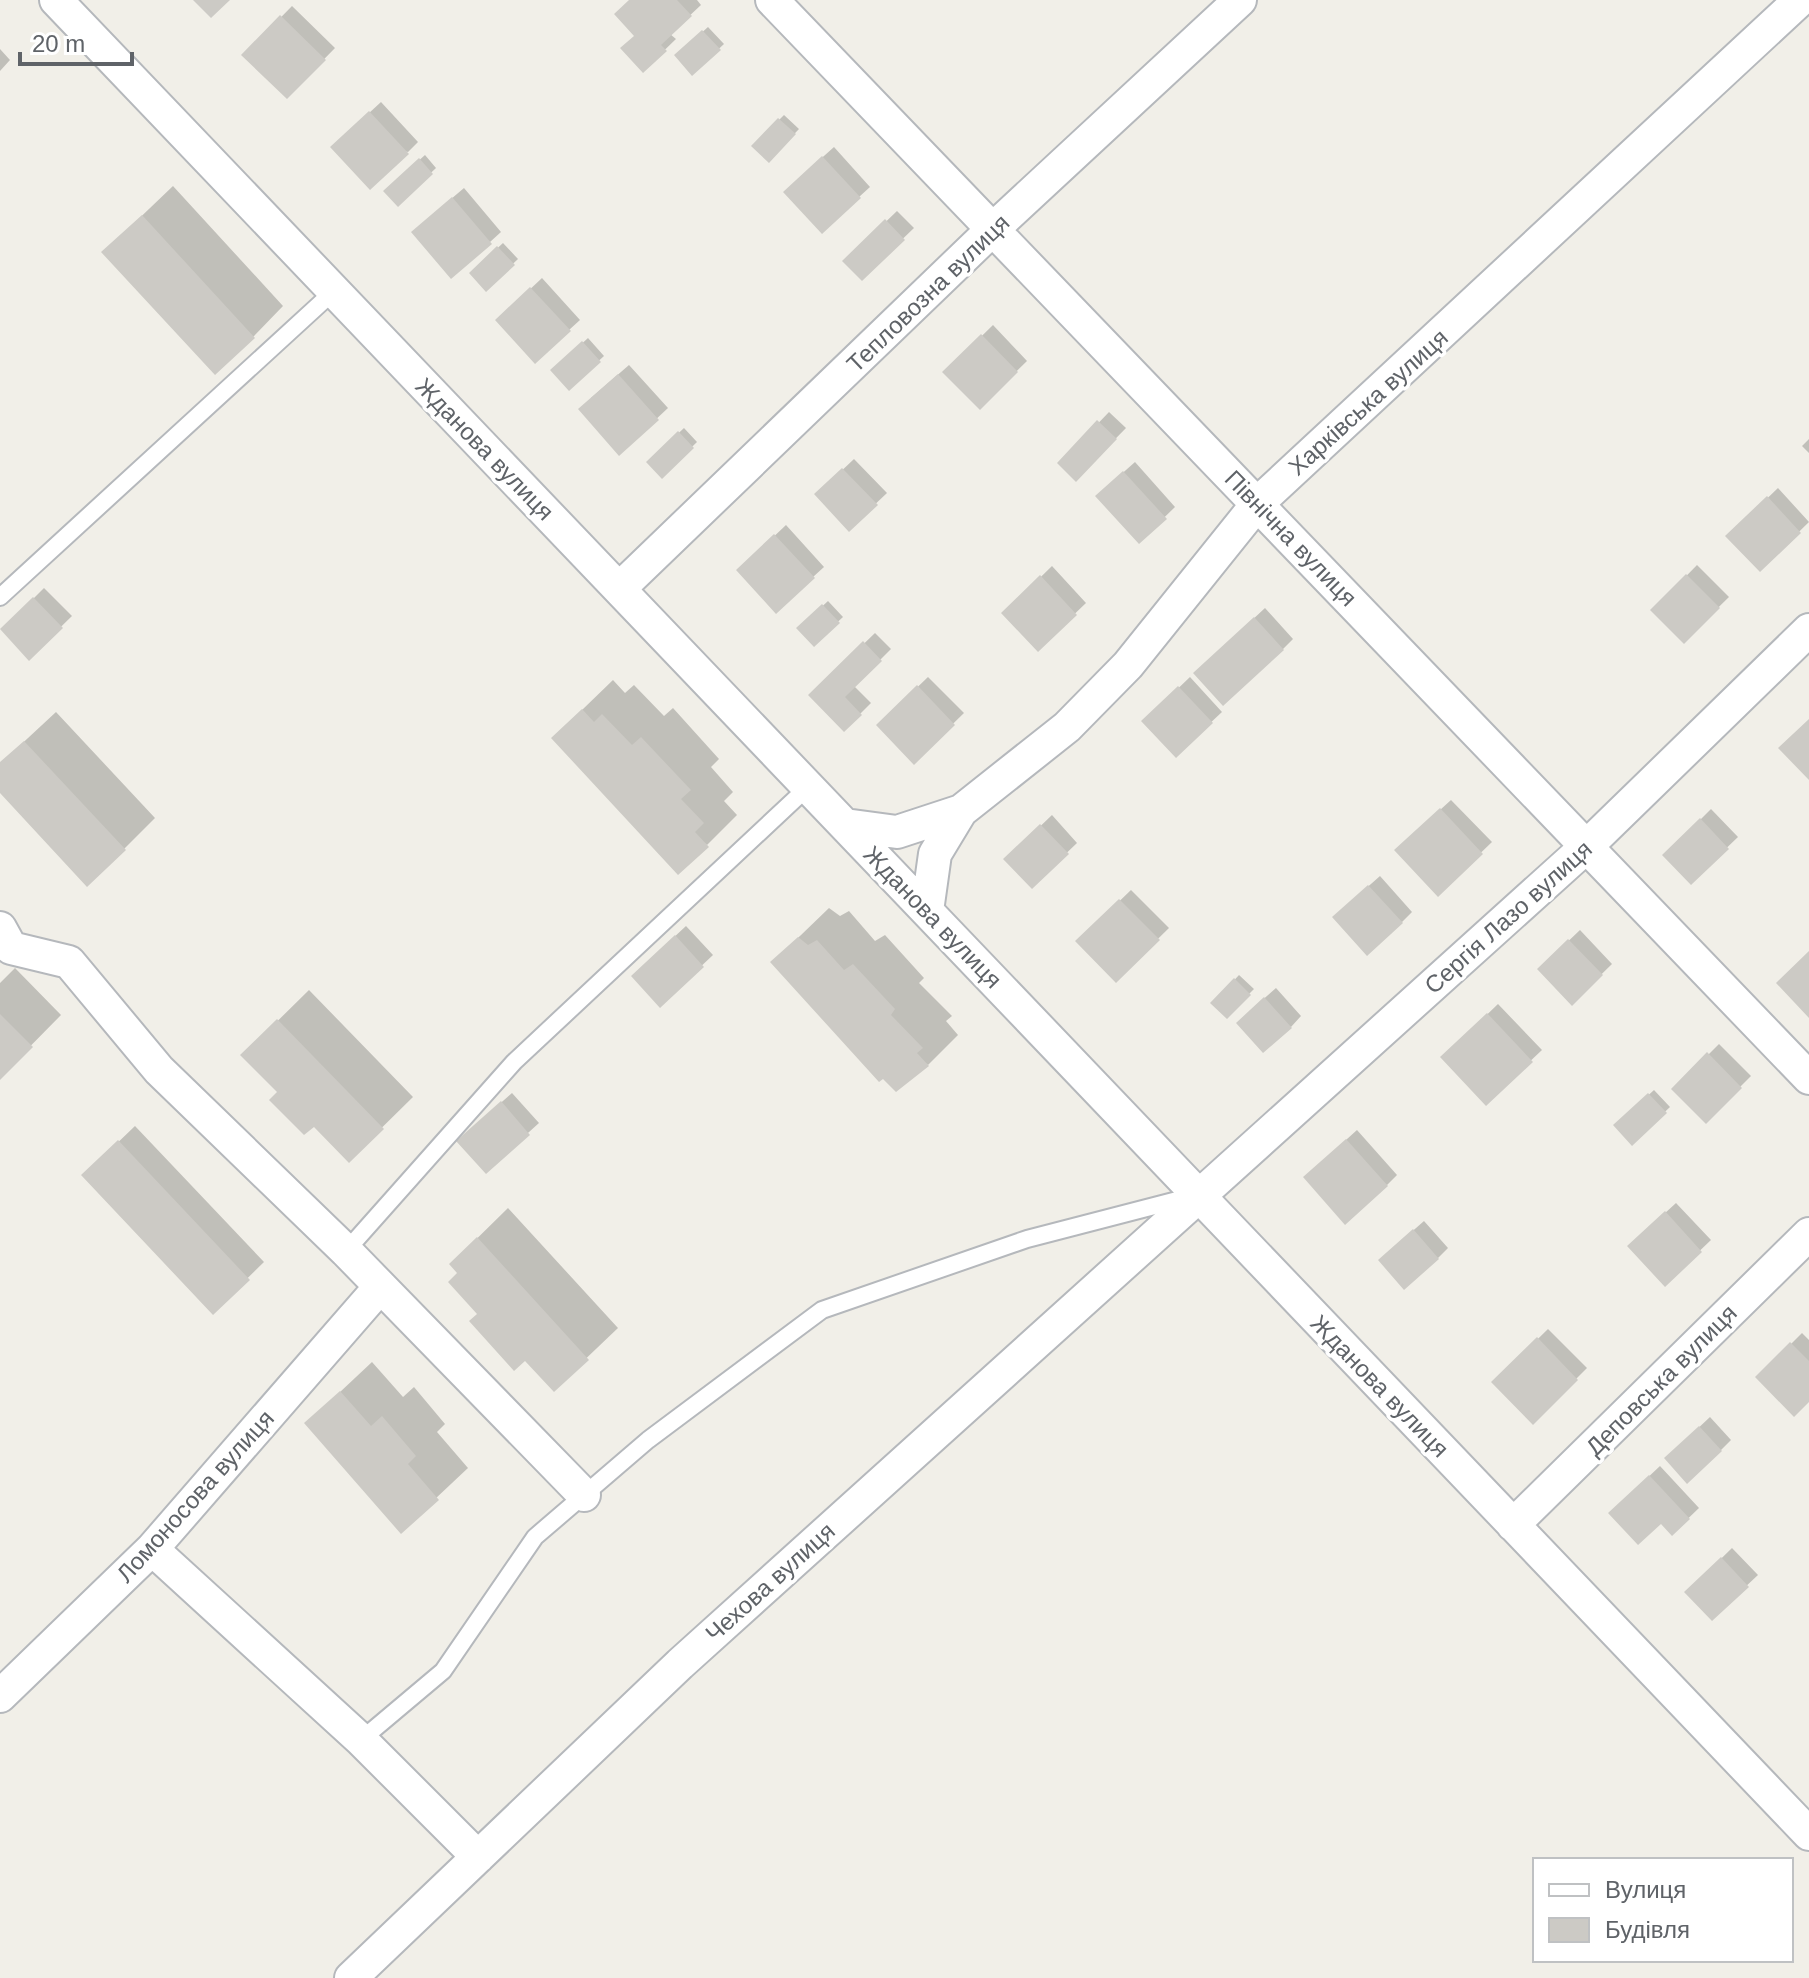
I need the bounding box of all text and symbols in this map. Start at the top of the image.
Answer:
scale bar [20,16,132,66]
text: 20 m [32,30,85,57]
street label: Тепловозна вулиця [841,209,1015,377]
street label: Харківська вулиця [1283,324,1453,480]
street label: Жданова вулиця [411,373,559,525]
street label: Північна вулиця [1220,465,1362,611]
street label: Сергія Лазо вулиця [1419,835,1597,999]
street label: Жданова вулиця [859,841,1007,993]
street label: Деповська вулиця [1580,1299,1742,1461]
street label: Жданова вулиця [1306,1310,1454,1462]
street label: Ломоносова вулиця [111,1405,279,1587]
street label: Чехова вулиця [700,1517,840,1647]
legend [1533,1858,1793,1962]
text: Вулиця [1605,1876,1686,1903]
text: Будівля [1605,1916,1690,1943]

